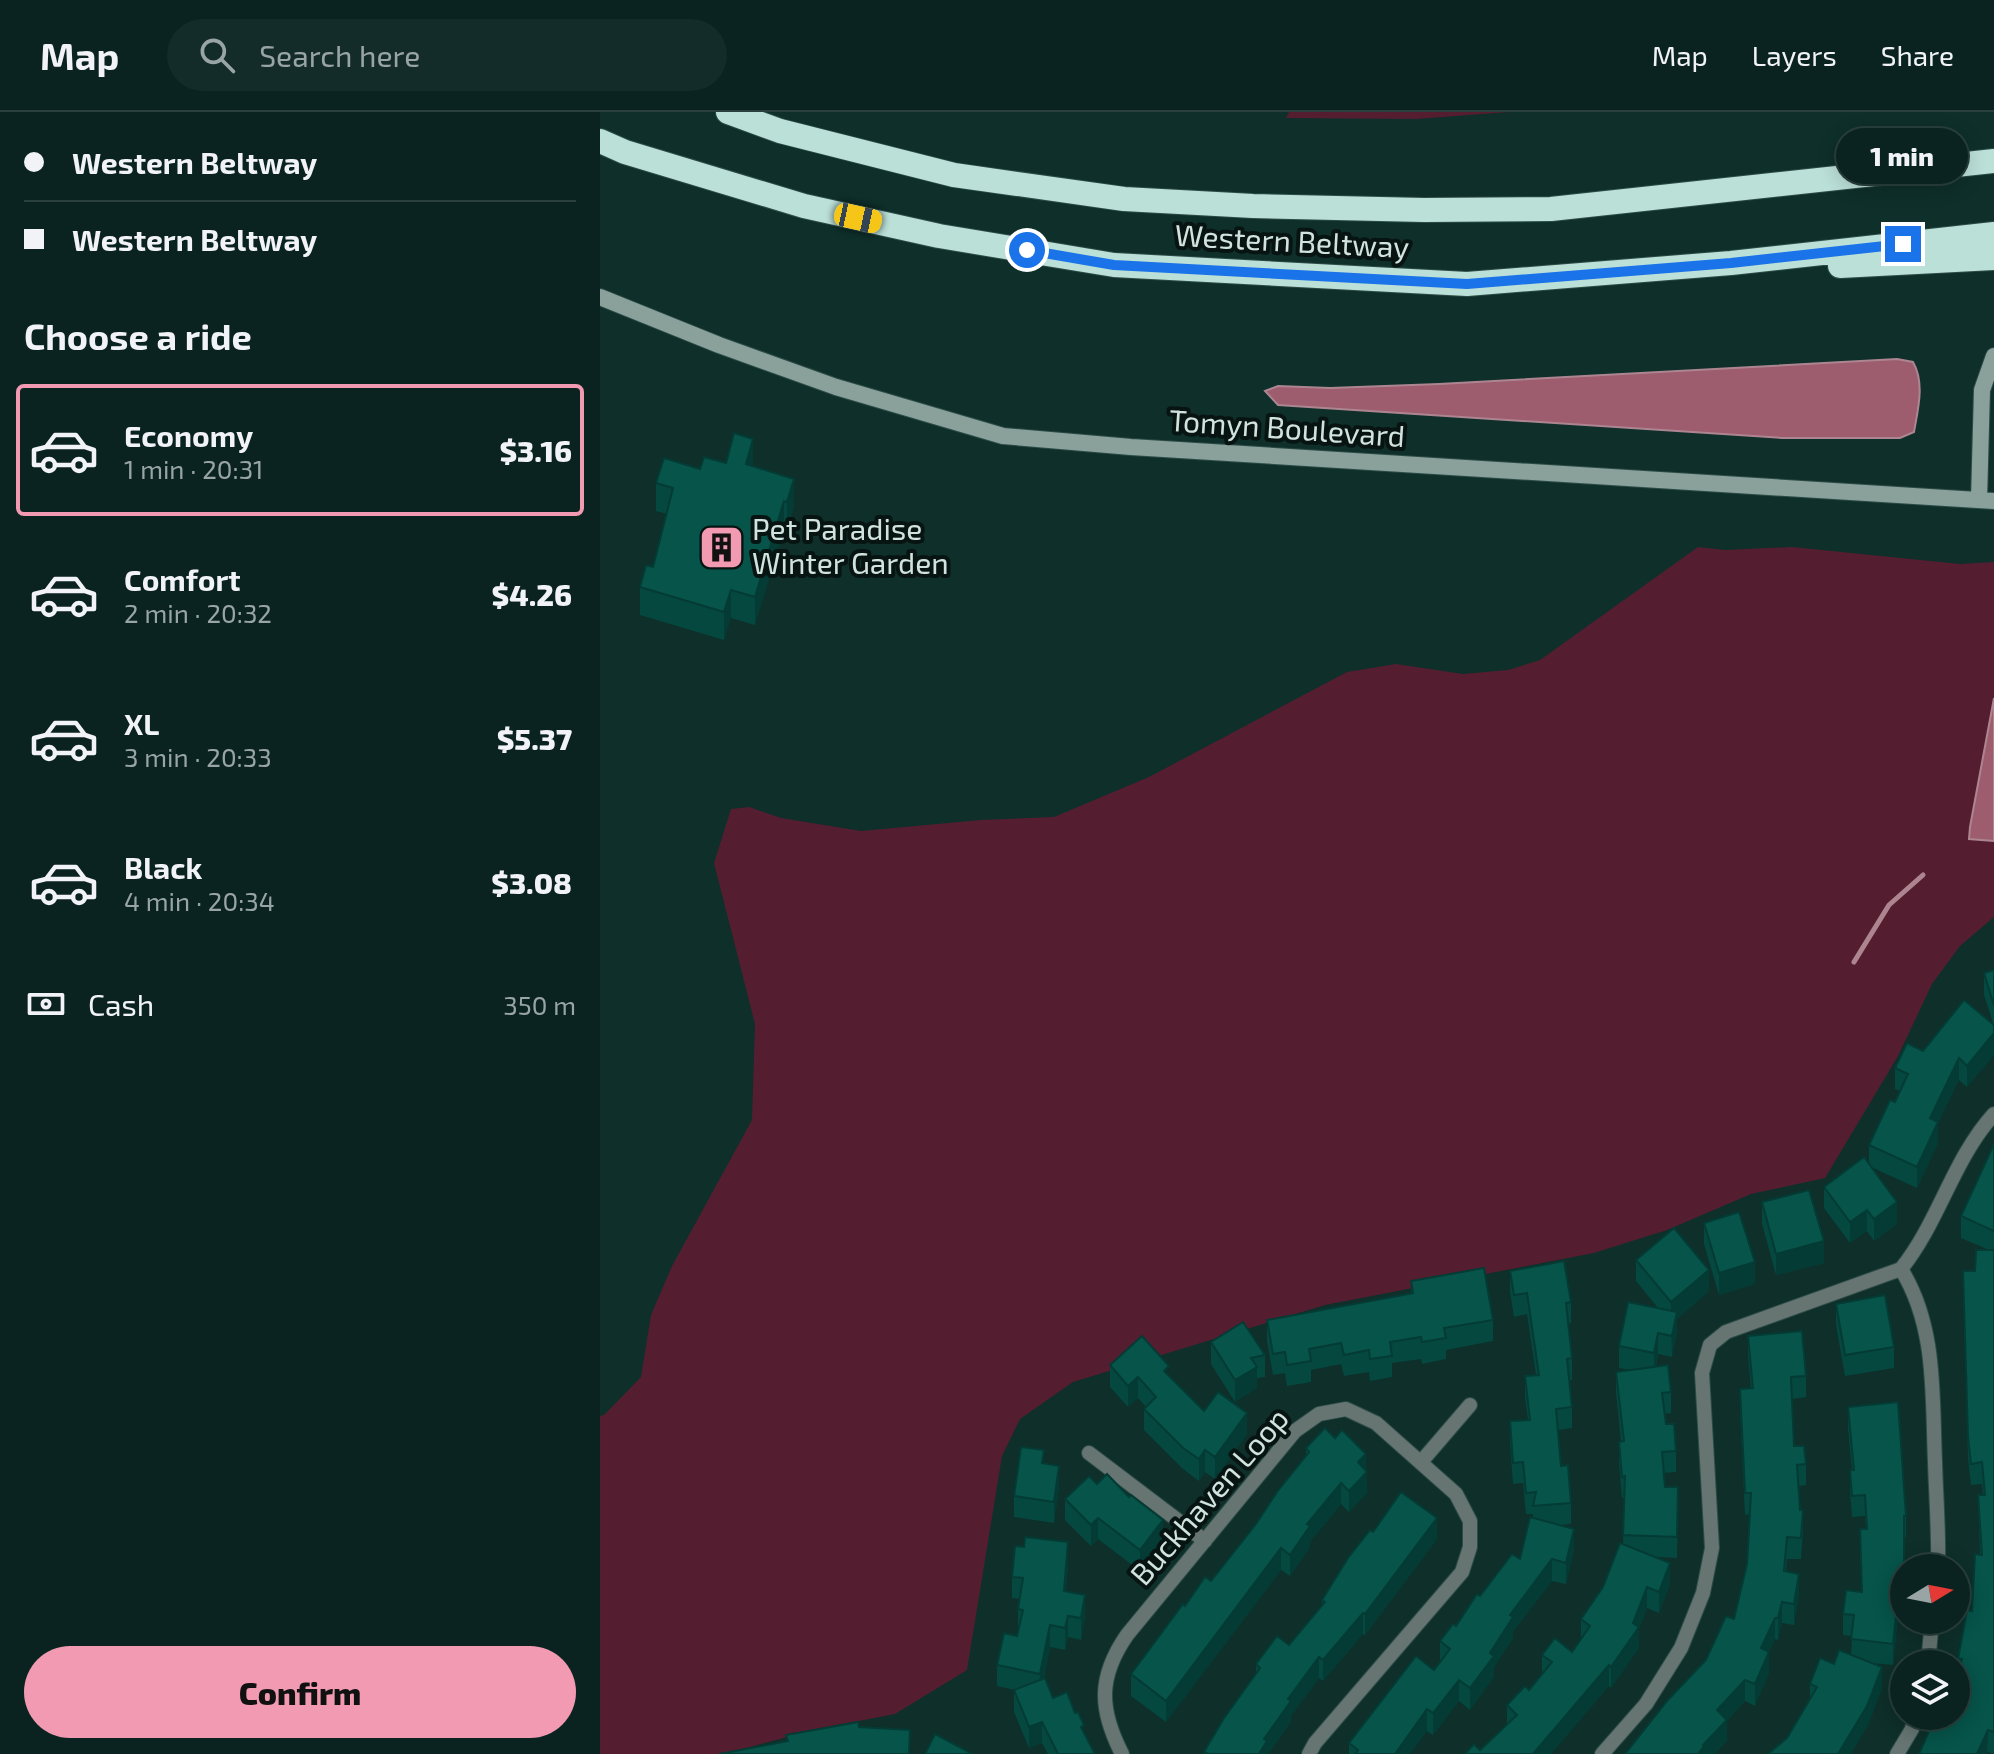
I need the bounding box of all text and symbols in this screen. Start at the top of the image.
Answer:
search box [167,19,727,91]
text: Map [40,32,119,78]
icon: search [195,33,239,77]
text: Search here [259,37,420,73]
text: Map [1652,38,1708,72]
text: Layers [1752,38,1837,72]
text: Share [1881,38,1954,72]
callout: 1 min [1837,128,1969,184]
text: 1 min [1870,140,1934,171]
text: Western Beltway [72,144,317,180]
car [832,201,884,235]
street label: Western Beltway [1174,216,1410,264]
text: Western Beltway [72,221,317,257]
route end [1885,226,1921,262]
route start [1009,232,1045,268]
text: Choose a ride [24,314,252,357]
street label: Tomyn Boulevard [1168,401,1406,453]
icon: car [28,414,100,486]
text: Economy [124,417,253,453]
text: $3.16 [499,432,572,468]
text: 1 min · 20:31 [124,453,263,484]
place label: Pet Paradise Winter Garden [752,510,949,580]
building icon: Pet Paradise Winter Garden [697,523,745,571]
icon: car [28,558,100,630]
text: Comfort [124,561,241,597]
text: $4.26 [492,576,572,612]
text: 2 min · 20:32 [124,597,272,628]
icon: car [28,702,100,774]
text: XL [124,705,159,741]
text: $5.37 [497,720,572,756]
text: 3 min · 20:33 [124,741,272,772]
icon: car [28,846,100,918]
text: Black [124,849,202,885]
text: $3.08 [491,864,572,900]
text: 4 min · 20:34 [124,885,275,916]
icon: cash [24,982,68,1026]
text: Cash [88,986,154,1022]
text: 350 m [503,989,576,1020]
street label: Buckhaven Loop [1122,1400,1295,1591]
north arrow [1890,1554,1970,1634]
map controls [1890,1554,1970,1730]
button: Confirm [24,1646,576,1738]
button: layers [1890,1650,1970,1730]

